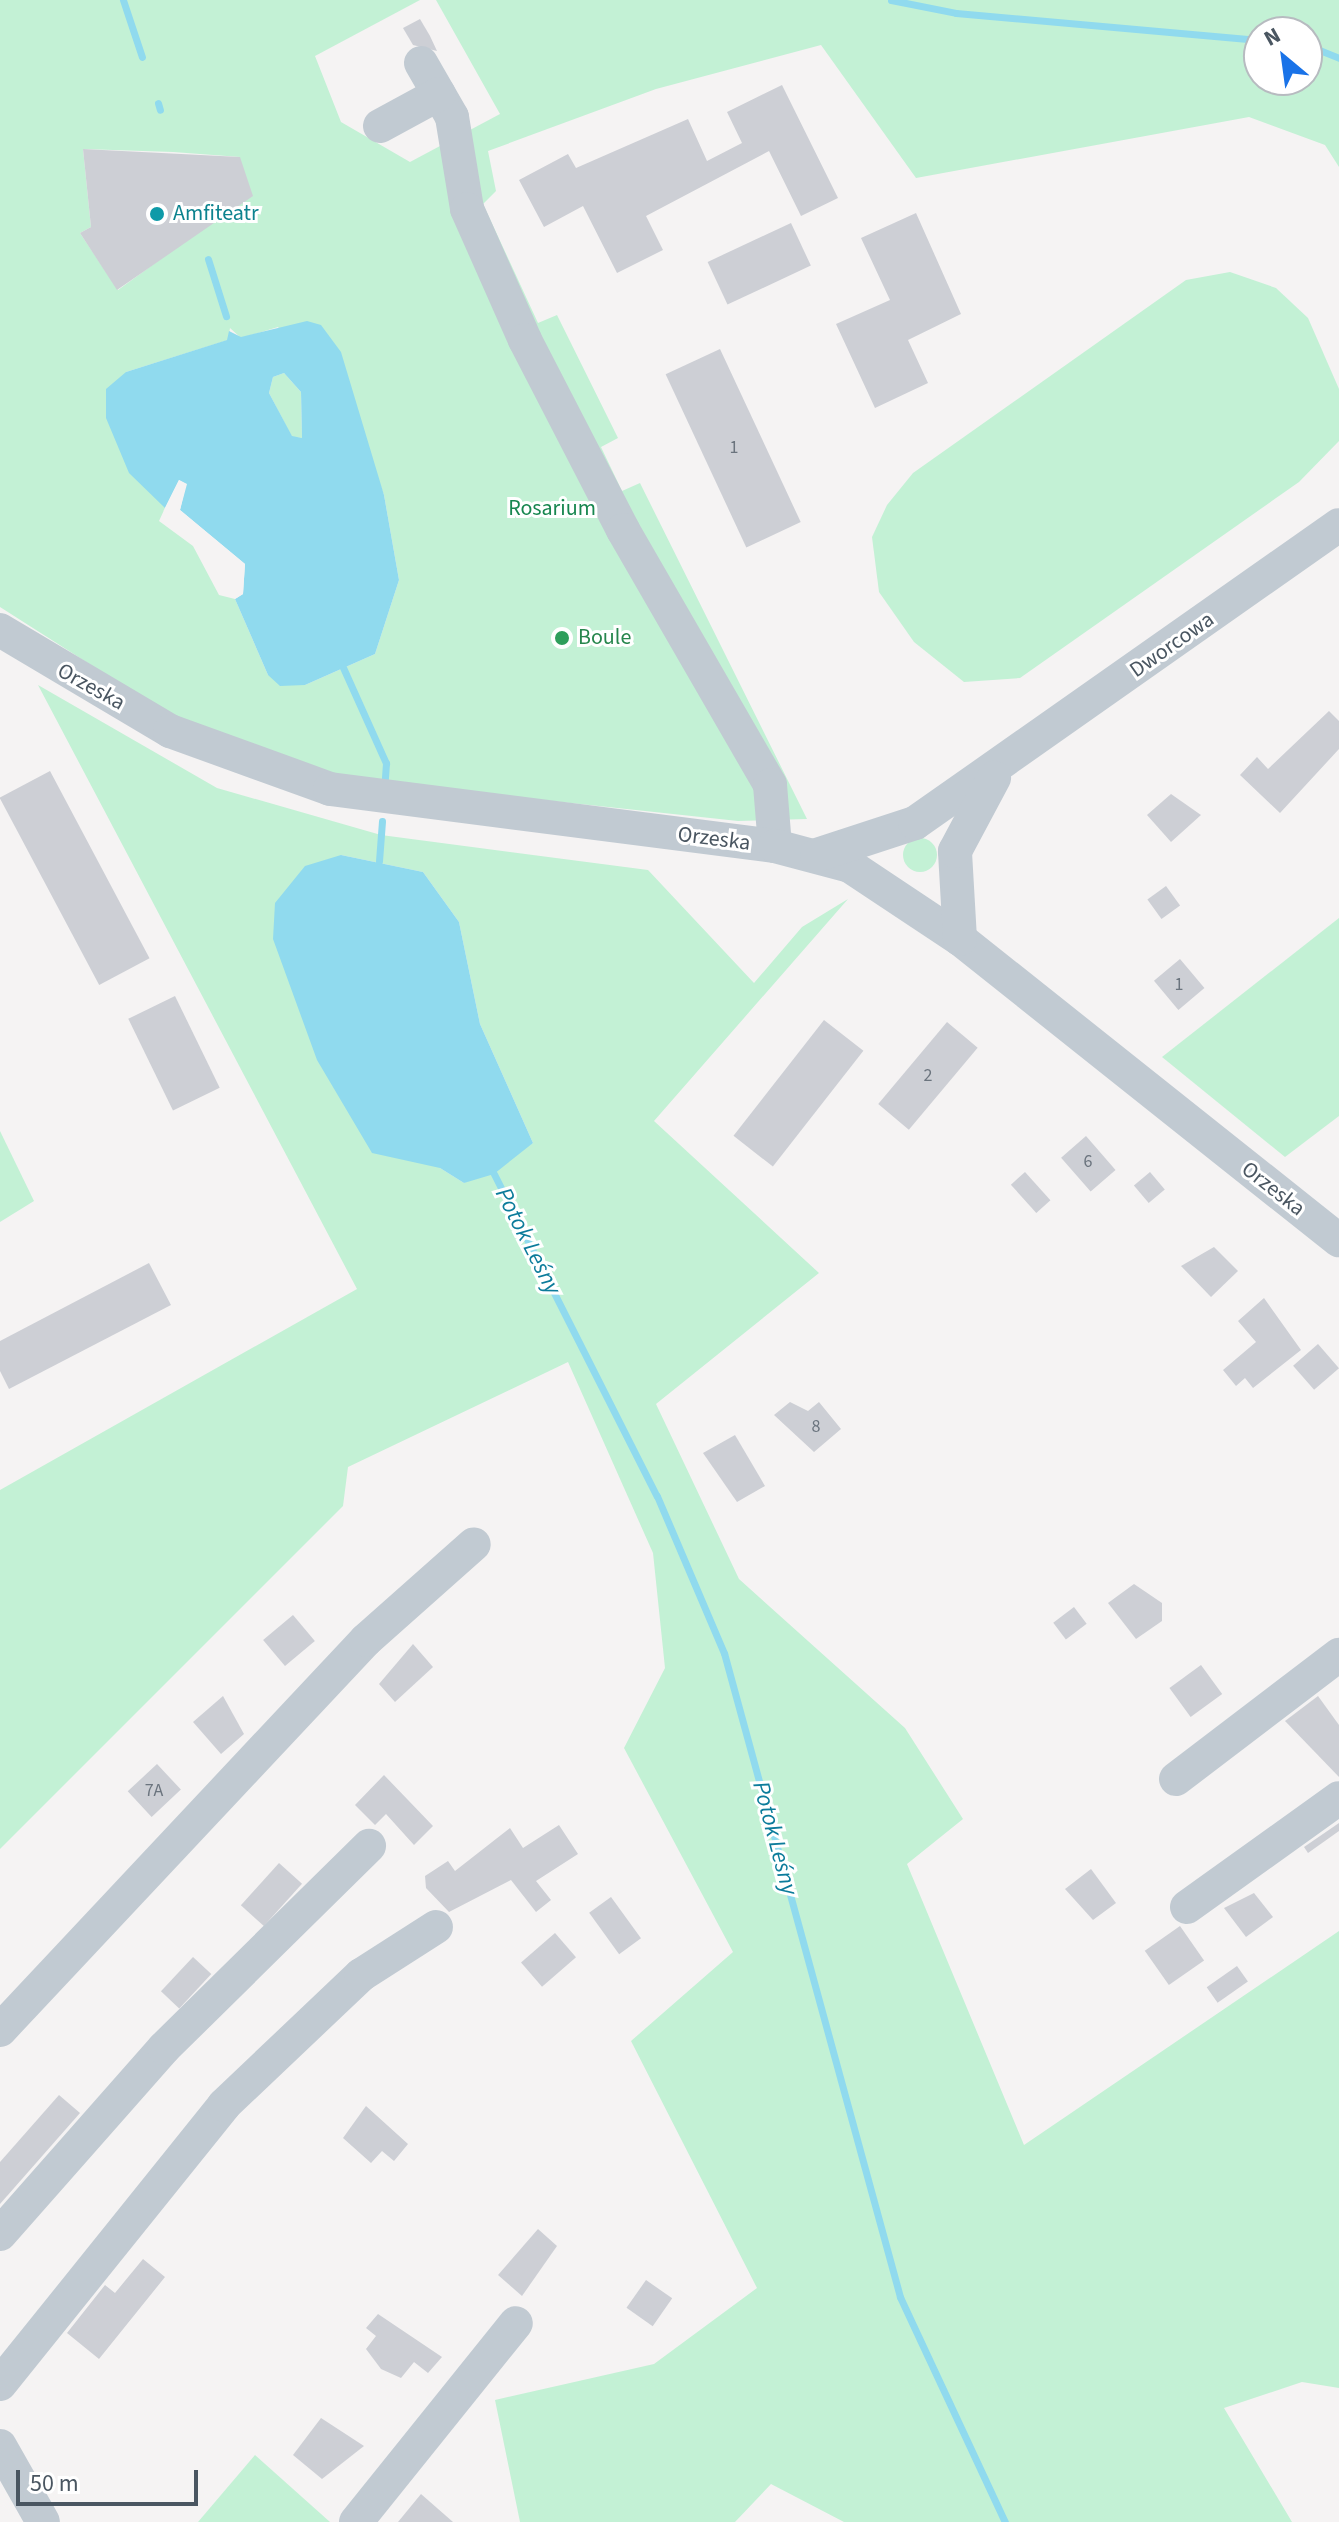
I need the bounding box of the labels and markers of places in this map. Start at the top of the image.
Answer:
place label: Amfiteatr [173,201,259,227]
marker: Amfiteatr [148,205,166,223]
place label: Boule [578,625,631,651]
marker: Boule [553,629,571,647]

